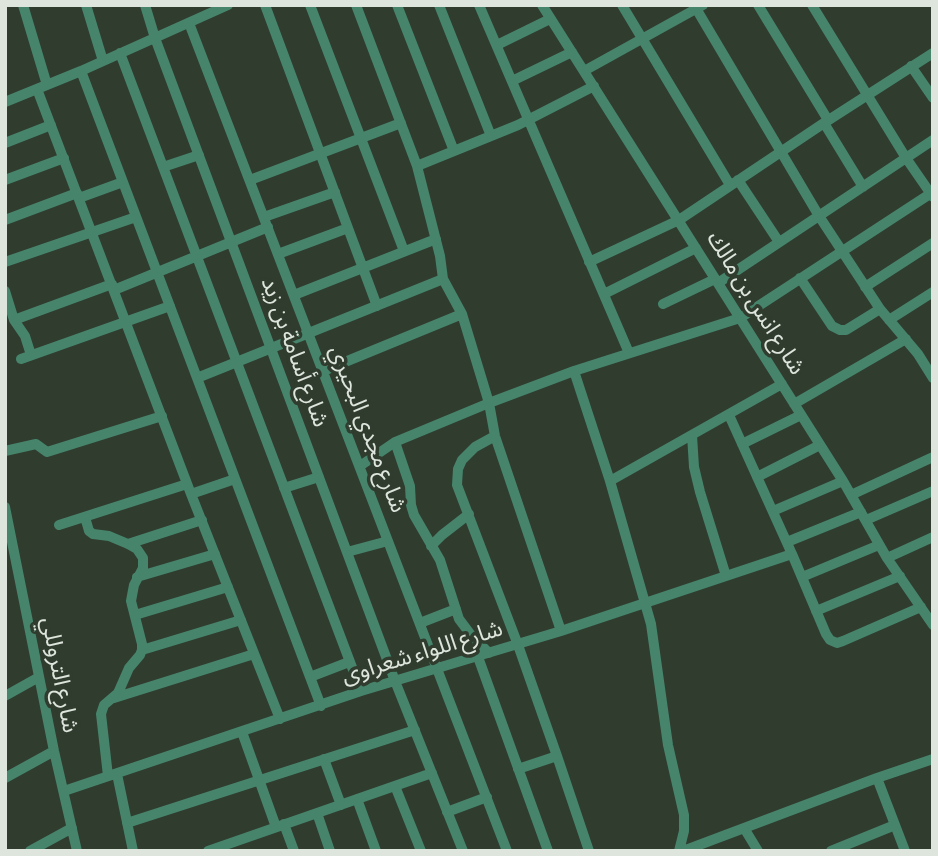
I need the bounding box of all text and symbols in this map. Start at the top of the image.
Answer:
street label: شارع انس بن مالك [701,226,811,380]
street label: شارع أسامة بن زيد [255,273,335,431]
street label: شارع مجدي البحيري [323,342,413,516]
street label: شارع اللواء شعراوى [338,614,506,690]
street label: شارع التروللي [35,615,85,735]

